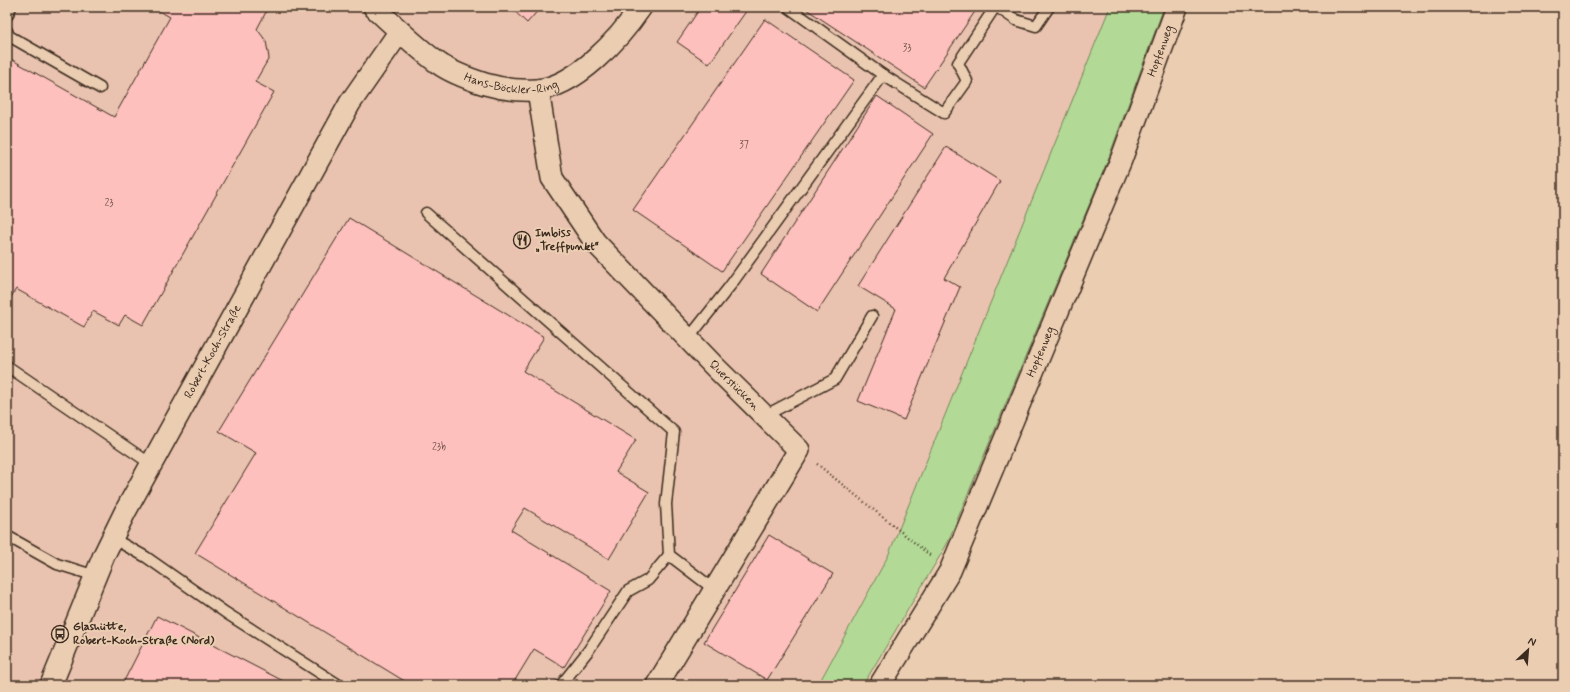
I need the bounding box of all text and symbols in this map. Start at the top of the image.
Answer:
street label: Hopfenweg [1144,23,1178,79]
house number: 33 [903,42,911,55]
street label: Hans-Böckler-Ring [461,69,561,98]
house number: 37 [739,139,749,152]
house number: 23 [104,197,114,210]
place label: Imbiss „Treffpunkt“ [535,225,600,255]
restaurant icon: Imbiss „Treffpunkt“ [512,230,532,250]
street label: Robert-Koch-Straße [181,302,245,402]
street label: Hopfenweg [1023,324,1059,380]
street label: Querstücken [705,357,763,415]
house number: 23b [432,441,446,454]
place label: Glashütte, Robert-Koch-Straße (Nord) [73,619,215,649]
bus stop icon: Glashütte, Robert-Koch-Straße (Nord) [50,624,70,644]
north arrow [1508,630,1548,670]
text: N [1526,634,1538,650]

